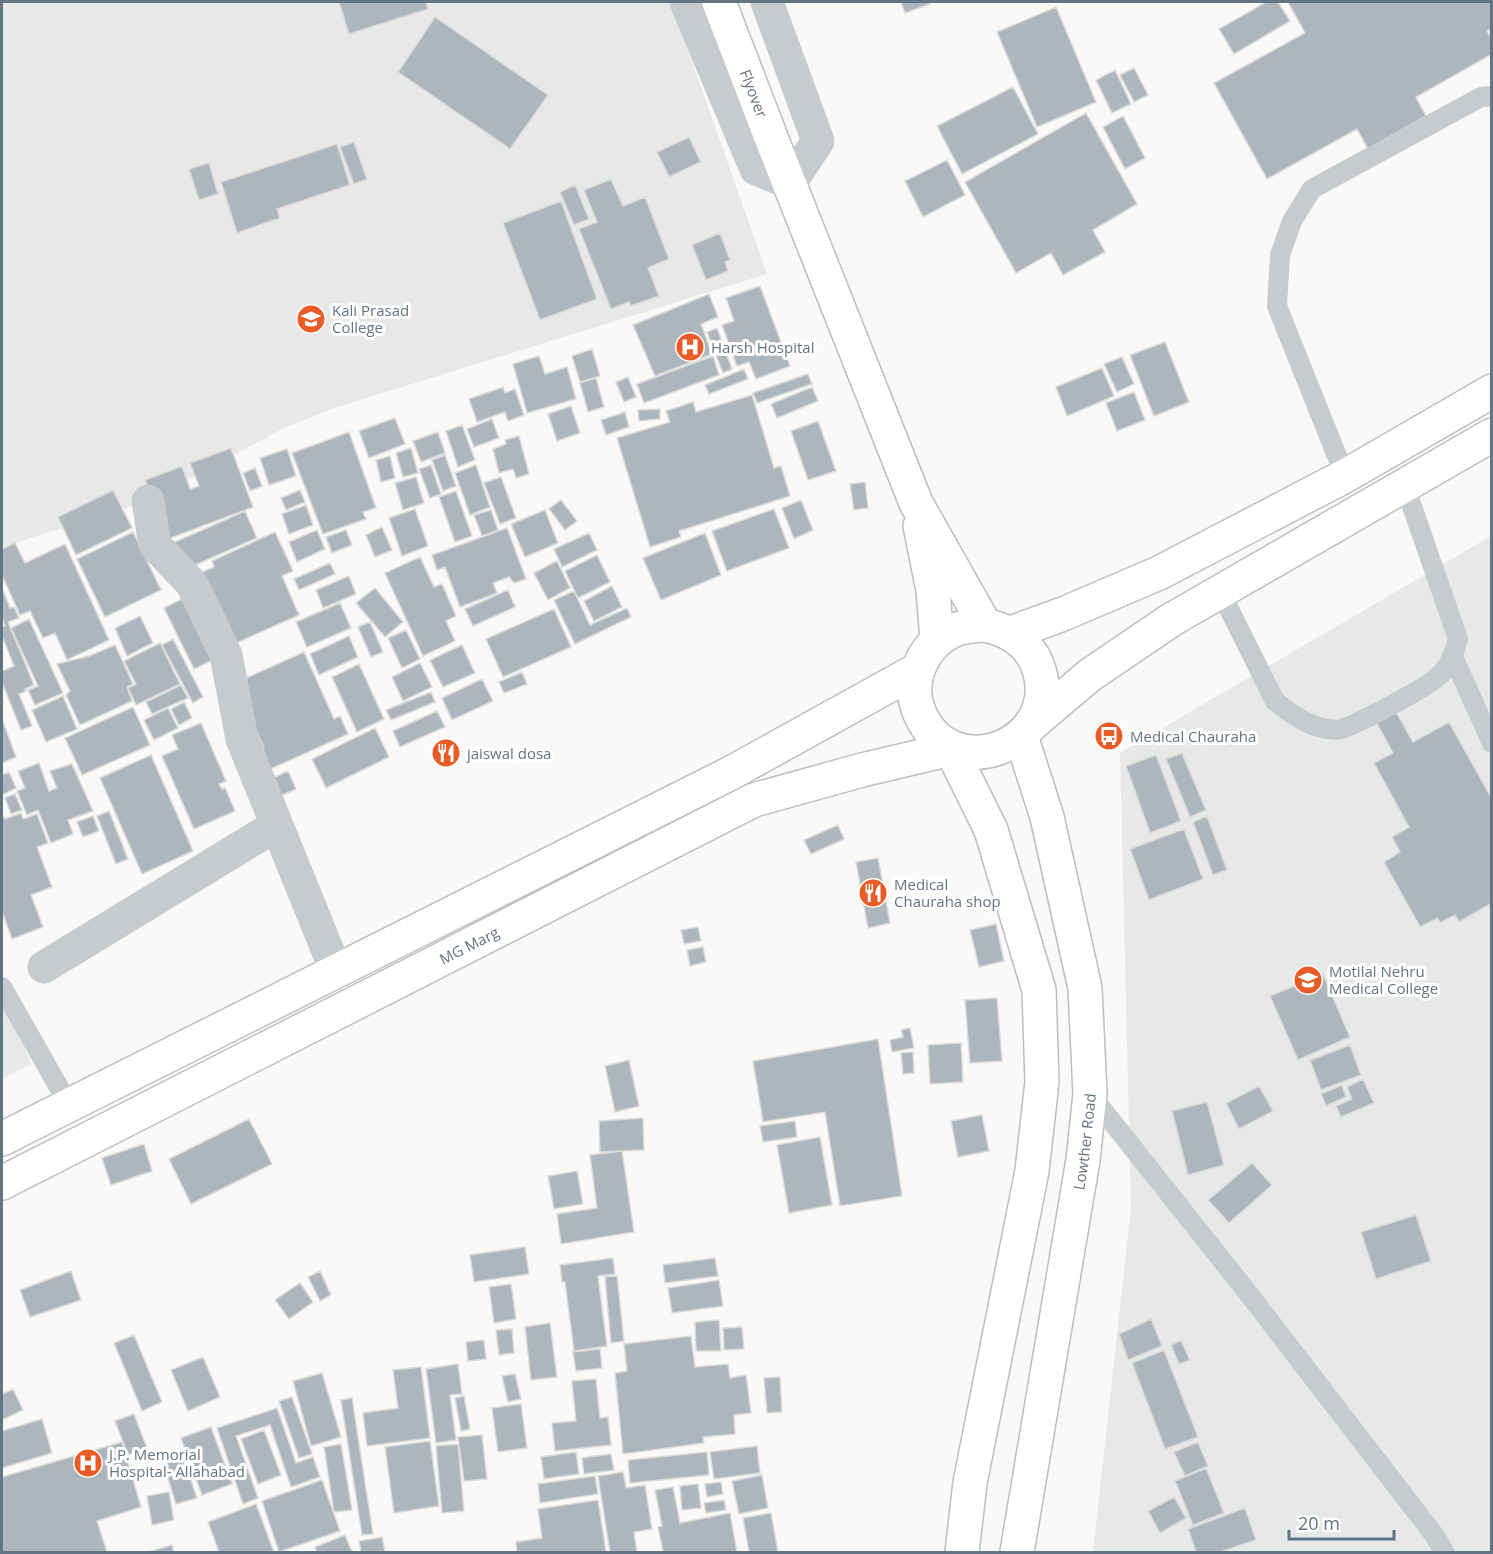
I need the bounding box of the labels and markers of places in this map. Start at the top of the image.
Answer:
place label: Kali Prasad College [332,300,409,337]
school or university icon: Kali Prasad College [295,303,327,335]
hospital icon: Harsh Hospital [674,331,706,363]
place label: Harsh Hospital [711,337,814,357]
bus stop icon: Medical Chauraha [1093,720,1125,752]
place label: Medical Chauraha [1130,726,1256,746]
restaurant icon: jaiswal dosa [430,737,462,769]
place label: jaiswal dosa [466,743,551,763]
place label: Medical Chauraha shop [894,874,1001,911]
restaurant icon: Medical Chauraha shop [857,877,889,909]
place label: Motilal Nehru Medical College [1329,961,1438,998]
school or university icon: Motilal Nehru Medical College [1292,964,1324,996]
place label: J.P. Memorial Hospital- Allahabad [107,1444,245,1481]
hospital icon: J.P. Memorial Hospital- Allahabad [72,1447,104,1479]

